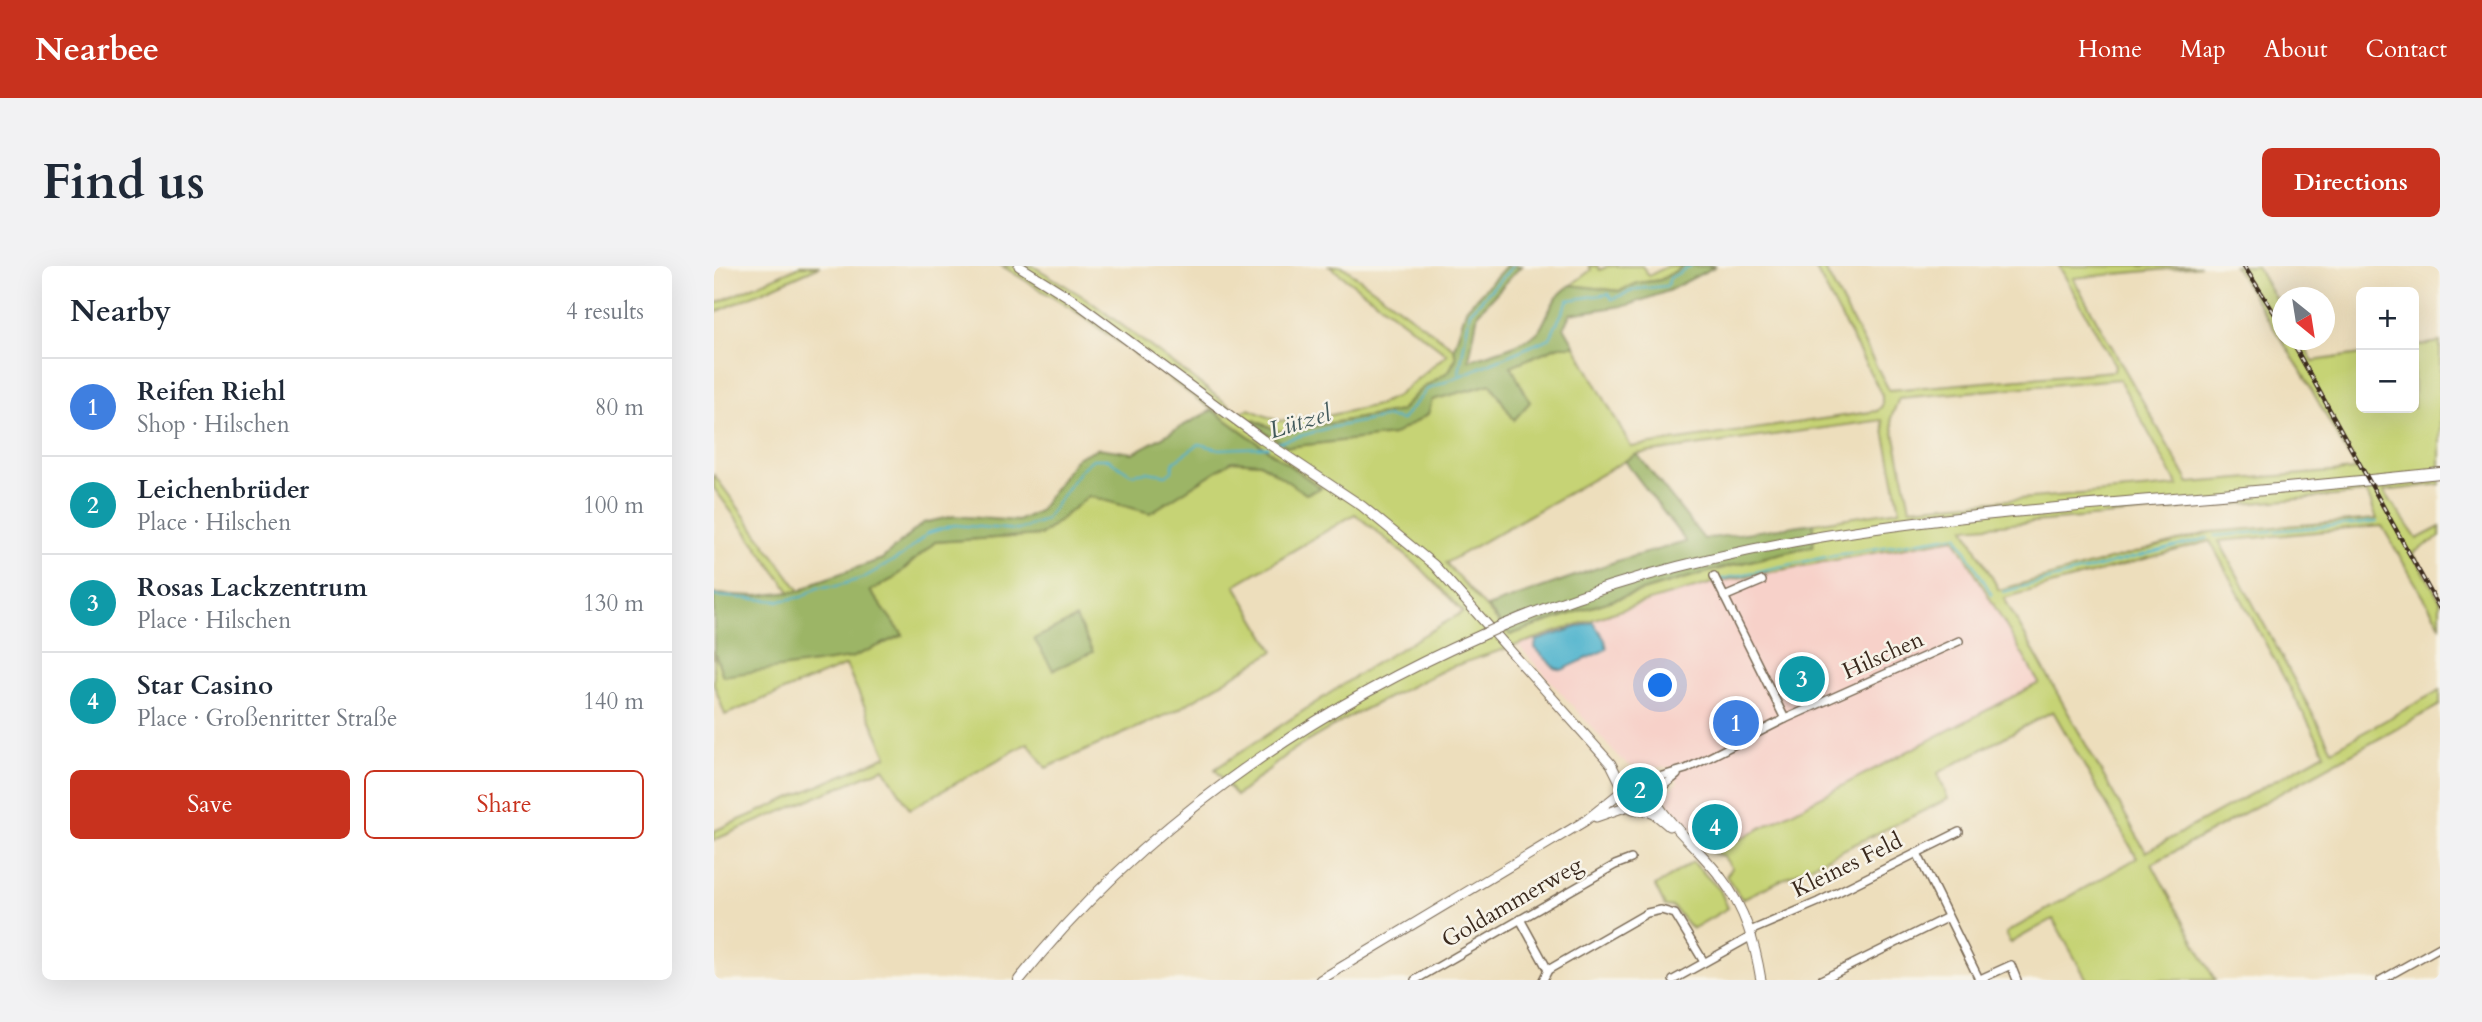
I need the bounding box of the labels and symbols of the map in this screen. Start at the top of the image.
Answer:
north arrow [2272,287,2335,350]
water label: Lützel [1265,397,1337,447]
street label: Hilschen [1837,623,1929,687]
pin: 3 [1779,653,1825,705]
your location [1643,668,1677,702]
pin: 1 [1713,697,1759,749]
pin: 2 [1617,764,1663,816]
pin: 4 [1692,801,1738,853]
street label: Kleines Feld [1787,825,1908,905]
street label: Goldammerweg [1436,849,1588,955]

